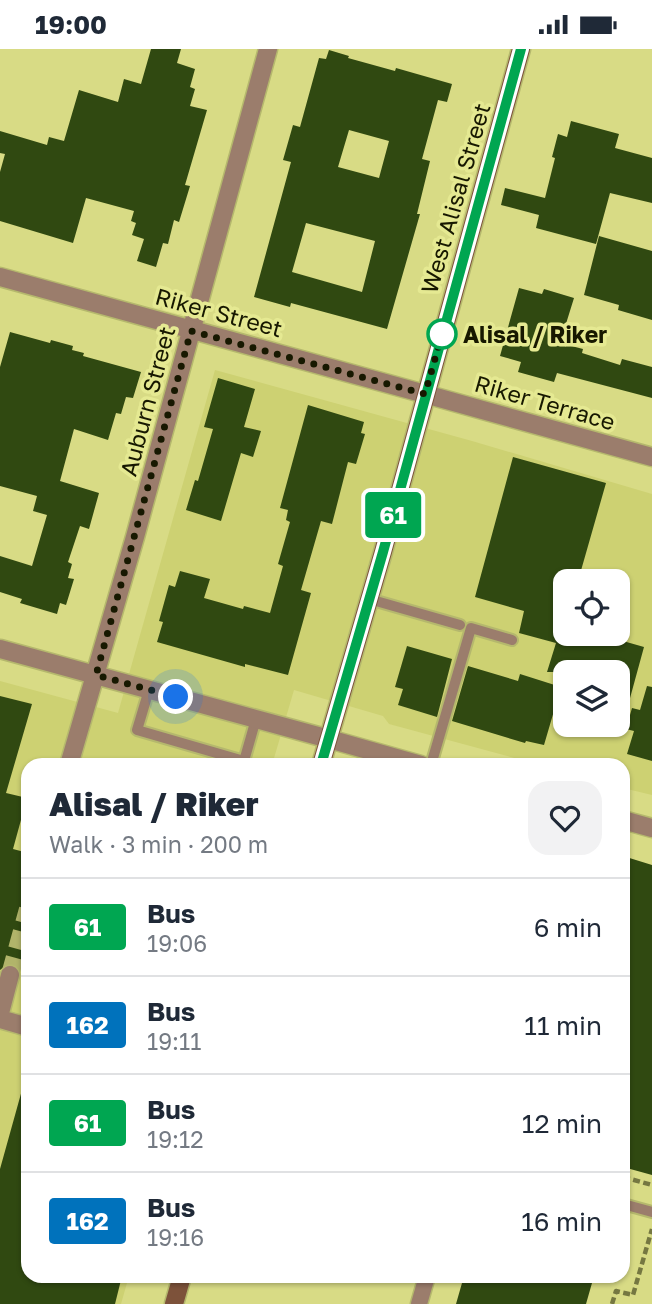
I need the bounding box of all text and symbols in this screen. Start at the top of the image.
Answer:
text: 19:00 [35,9,107,40]
street label: West Alisal Street [414,100,496,296]
street label: Riker Street [152,282,286,342]
marker: Alisal / Riker [427,319,457,349]
place label: Alisal / Riker [463,320,607,348]
street label: Auburn Street [114,323,180,479]
street label: Riker Terrace [472,369,618,435]
line badge: 61 [362,492,424,538]
text: 61 [379,500,407,529]
map controls [553,569,630,737]
button: locate [553,569,630,646]
button: layers [553,660,630,737]
your location [158,679,193,714]
button: heart [528,781,602,855]
text: Alisal / Riker [49,784,259,823]
text: Walk · 3 min · 200 m [49,830,268,858]
text: Bus [147,898,195,929]
text: 61 [74,912,101,941]
text: 6 min [534,912,602,943]
text: 19:06 [147,929,207,957]
text: Bus [147,996,195,1027]
text: 162 [66,1010,109,1039]
text: 11 min [524,1010,602,1041]
text: 19:11 [147,1027,201,1055]
text: Bus [147,1094,195,1125]
text: 61 [74,1108,101,1137]
text: 12 min [522,1108,602,1139]
text: 19:12 [147,1125,203,1153]
text: Bus [147,1192,195,1223]
text: 162 [66,1206,109,1235]
text: 16 min [521,1206,602,1237]
text: 19:16 [147,1223,204,1251]

